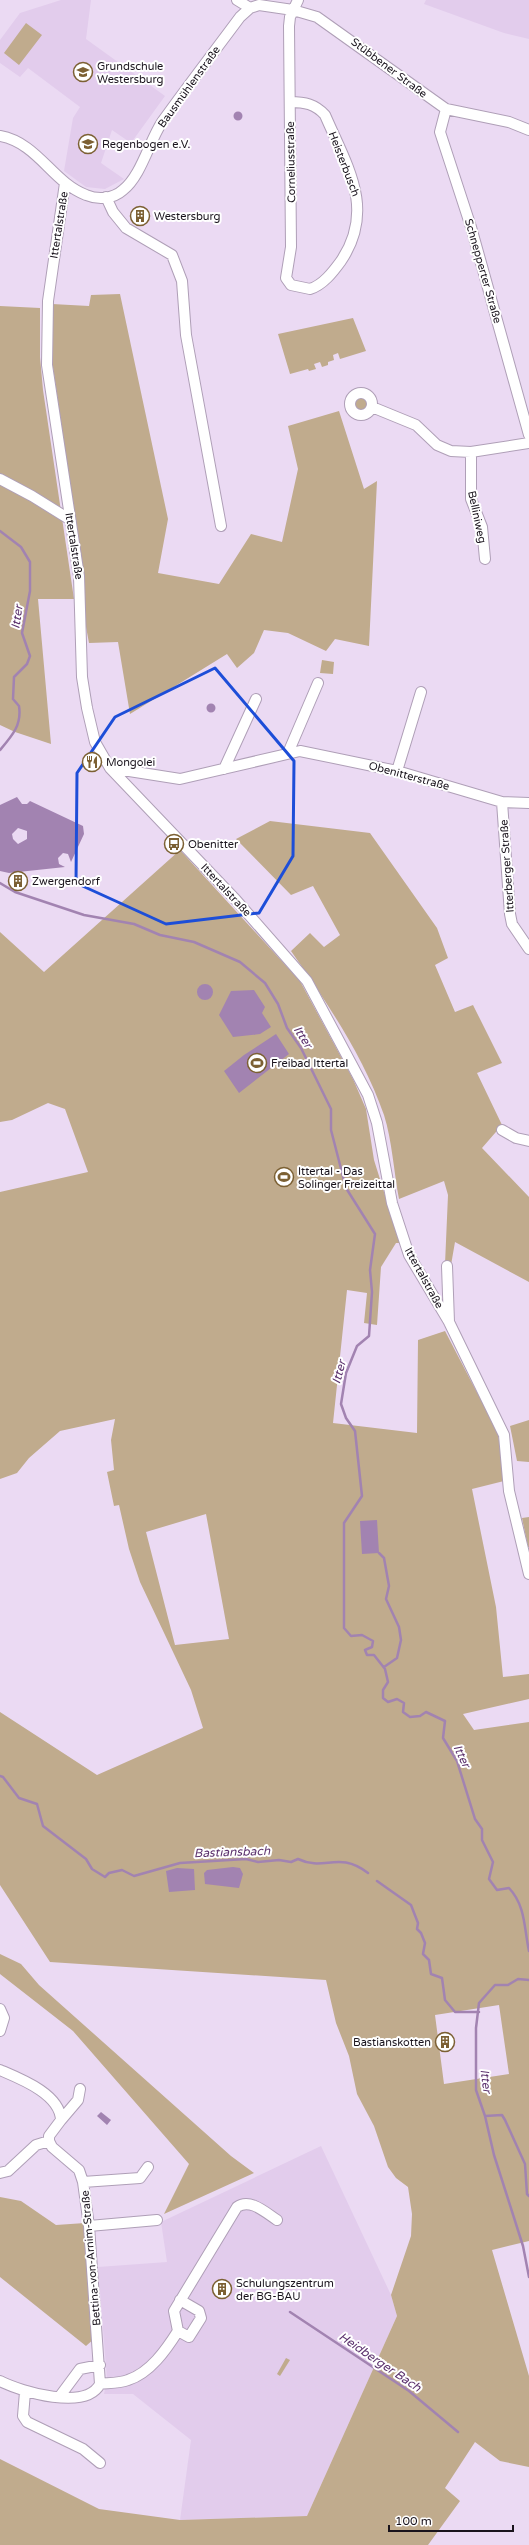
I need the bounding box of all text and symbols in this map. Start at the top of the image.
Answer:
street label: Stübbener Straße [349,35,429,101]
street label: Bausmühlenstraße [155,44,223,130]
place label: Grundschule Westersburg [97,60,164,86]
school or university icon: Grundschule Westersburg [72,61,94,83]
street label: Corneliusstraße [284,121,298,203]
street label: Heisterbusch [326,130,362,198]
school or university icon: Regenbogen e.V. [77,133,99,155]
place label: Regenbogen e.V. [102,138,191,151]
street label: Ittertalstraße [47,191,71,259]
building icon: Westersburg [129,205,151,227]
place label: Westersburg [154,210,221,223]
street label: Schnepperter Straße [462,217,504,325]
street label: Belliniweg [465,490,489,544]
street label: Ittertalstraße [62,512,86,580]
water label: Itter [8,603,26,630]
restaurant icon: Mongolei [81,751,103,773]
place label: Mongolei [106,756,155,769]
street label: Obenitterstraße [367,759,451,793]
street label: Itterberger Straße [497,819,517,913]
bus stop icon: Obenitter [163,833,185,855]
place label: Obenitter [188,838,239,851]
street label: Ittertalstraße [198,861,254,919]
building icon: Zwergendorf [7,870,29,892]
place label: Zwergendorf [32,875,101,888]
water label: Itter [291,1023,316,1052]
sports icon: Freibad Ittertal [246,1052,268,1074]
place label: Freibad Ittertal [271,1057,348,1070]
place label: Ittertal - Das Solinger Freizeittal [298,1165,395,1191]
sports icon: Ittertal - Das Solinger Freizeittal [273,1166,295,1188]
street label: Ittertalstraße [402,1245,446,1311]
water label: Itter [329,1357,349,1385]
water label: Itter [451,1742,474,1771]
water label: Bastiansbach [194,1844,271,1860]
building icon: Bastianskotten [434,2031,456,2053]
place label: Bastianskotten [353,2036,431,2049]
water label: Itter [478,2068,495,2095]
street label: Bettina-von-Arnim-Straße [79,2190,103,2326]
place label: Schulungszentrum der BG-BAU [236,2277,334,2303]
building icon: Schulungszentrum der BG-BAU [211,2278,233,2300]
water label: Heidberger Bach [336,2329,424,2395]
scale bar [389,2507,513,2533]
text: 100 m [395,2514,432,2528]

